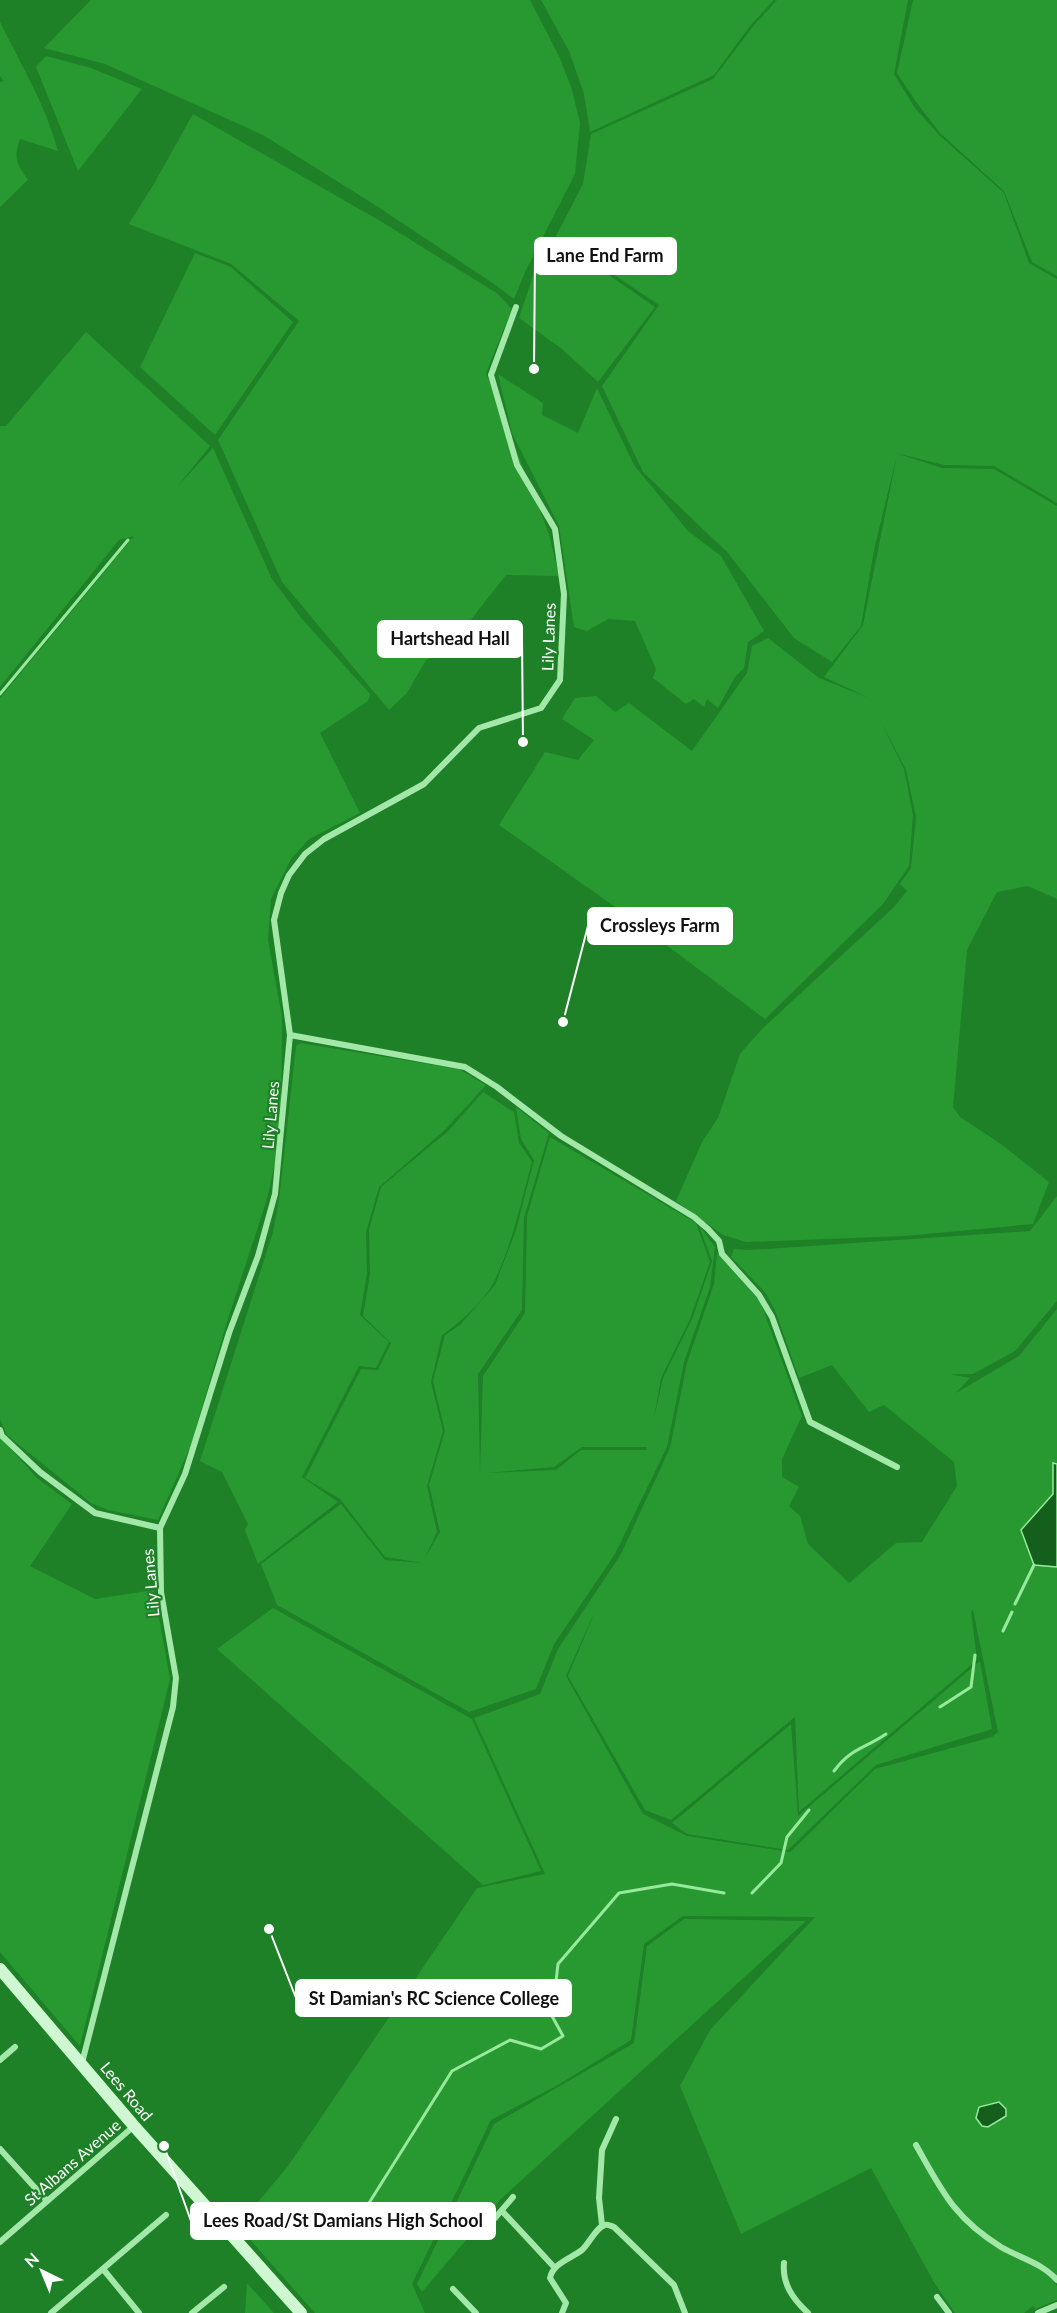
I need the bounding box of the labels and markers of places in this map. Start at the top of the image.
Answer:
callout: Lane End Farm [535,238,676,274]
callout: Hartshead Hall [378,621,522,657]
callout: Crossleys Farm [588,908,732,944]
callout: St Damian's RC Science College [296,1980,571,2016]
callout: Lees Road/St Damians High School [191,2203,495,2239]

